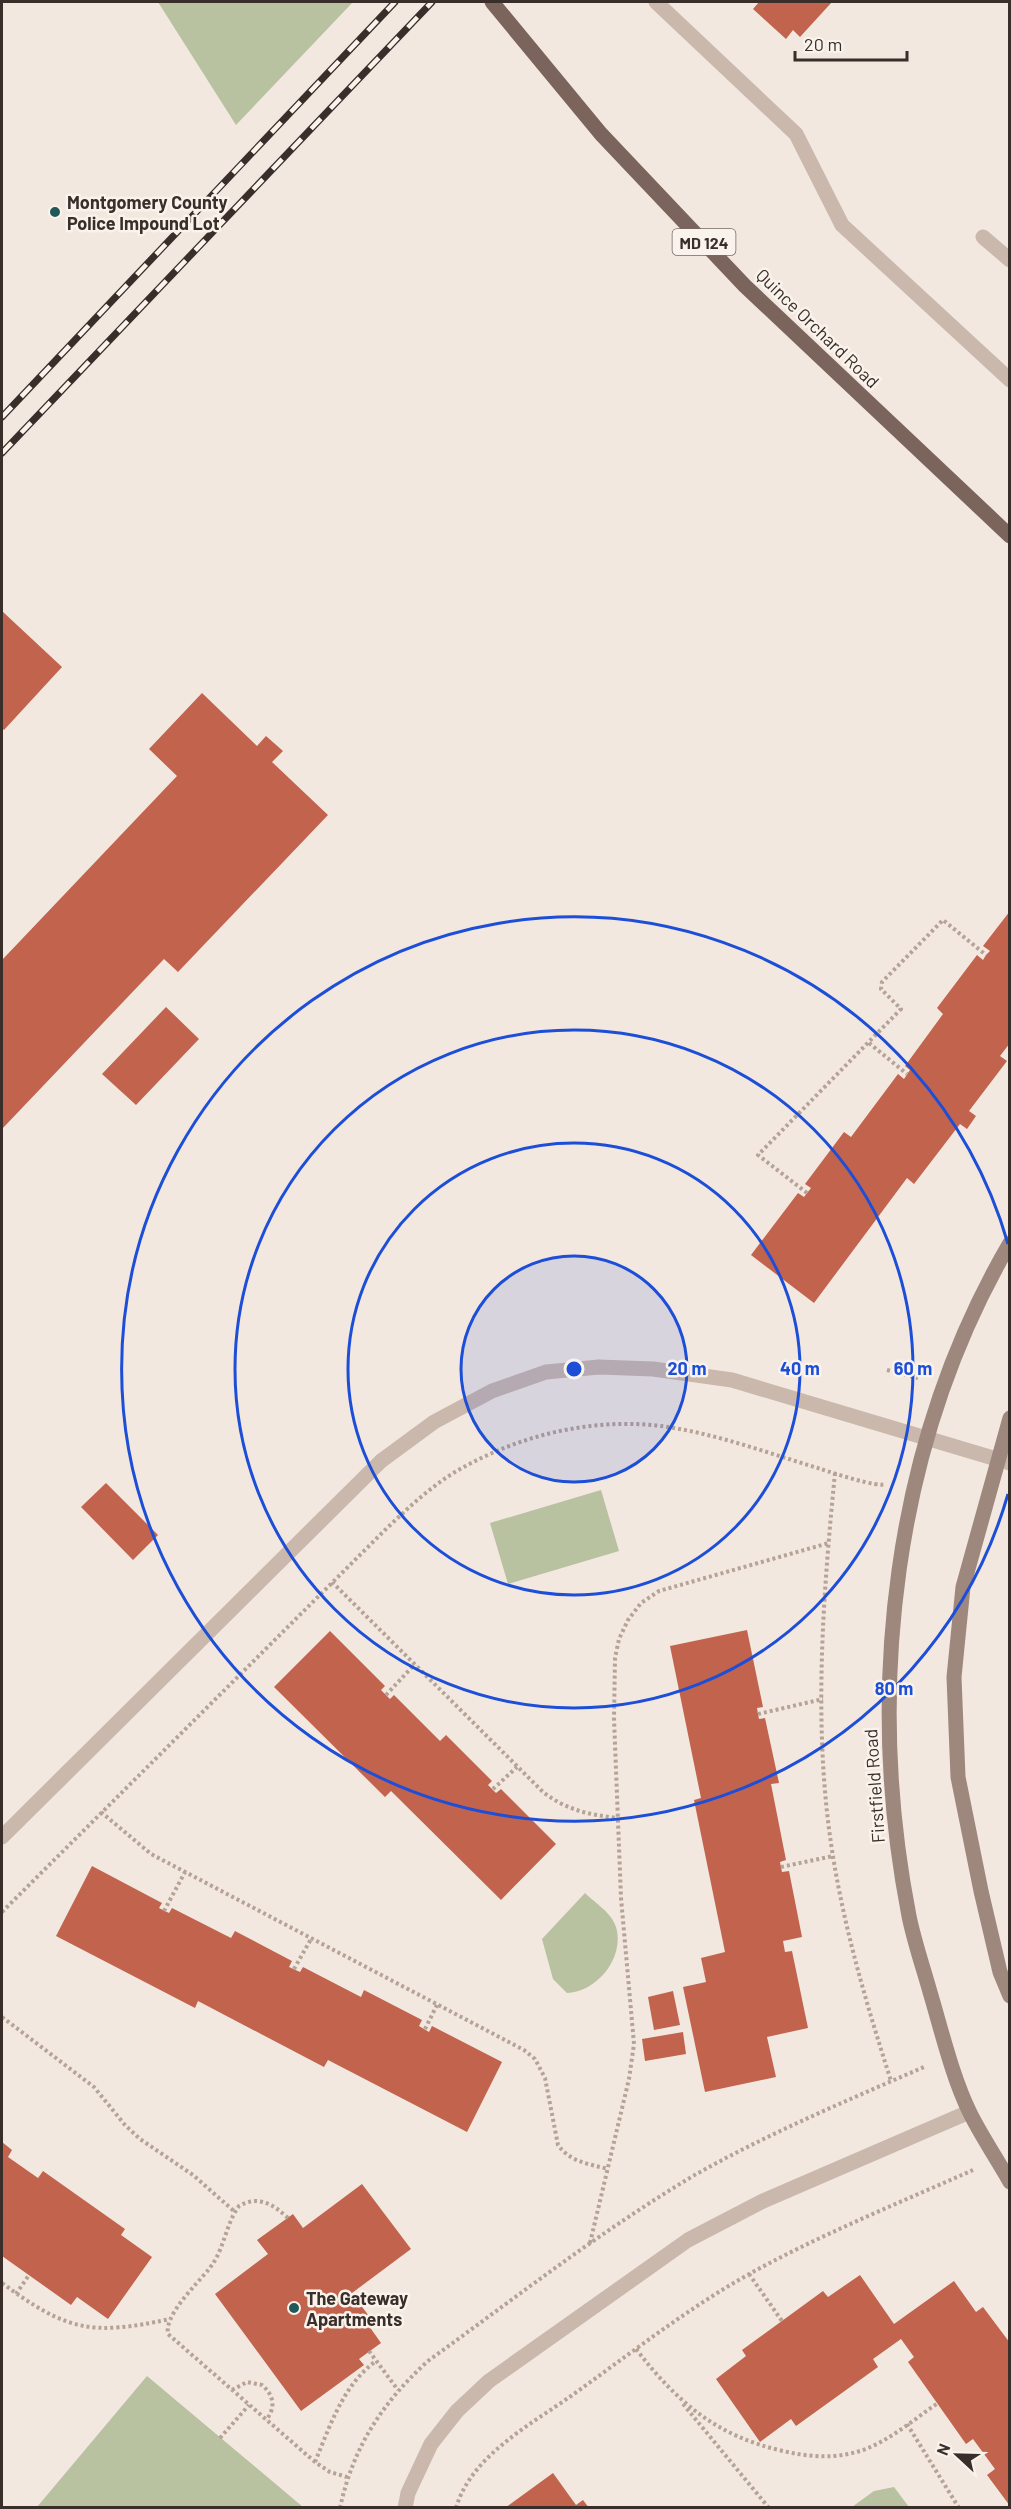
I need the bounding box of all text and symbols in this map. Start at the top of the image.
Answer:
scale bar [795,24,908,62]
text: 20 m [804,33,842,55]
place label: Montgomery County Police Impound Lot [67,191,228,234]
marker: Montgomery County Police Impound Lot [48,205,62,219]
road number: MD 124 [672,229,736,255]
street label: Quince Orchard Road [752,264,884,392]
text: 20 m [668,1357,706,1379]
text: 40 m [780,1357,820,1379]
text: 60 m [894,1357,932,1379]
centre of rings [564,1359,584,1379]
text: 80 m [875,1677,913,1699]
street label: Firstfield Road [859,1728,889,1844]
place label: The Gateway Apartments [306,2287,408,2330]
marker: The Gateway Apartments [287,2301,301,2315]
north arrow [927,2425,987,2485]
text: N [932,2441,953,2458]

